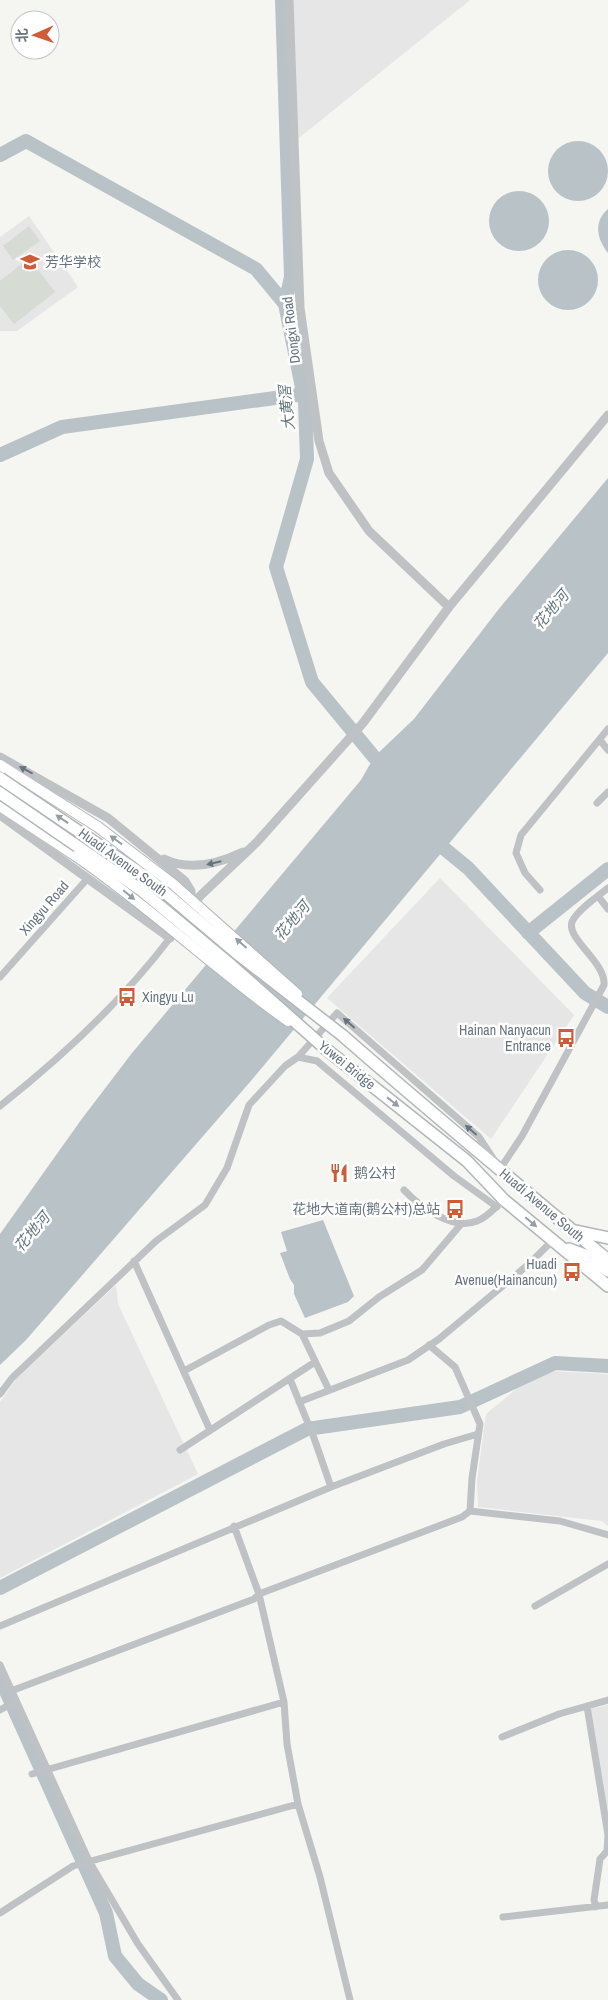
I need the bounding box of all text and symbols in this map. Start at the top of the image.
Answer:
north arrow [10,10,60,60]
text: 北 [13,28,31,43]
school or university icon: 芳华学校 [19,251,41,273]
place label: 芳华学校 [45,253,101,271]
street label: Dongxi Road [278,296,304,364]
water label: 大黄滘 [274,383,299,432]
water label: 花地河 [528,583,575,634]
one-way arrow [18,766,33,774]
one-way arrow [55,814,69,824]
street label: Huadi Avenue South [75,824,171,900]
one-way arrow [109,835,123,845]
one-way arrow [206,859,221,867]
street label: Xingyu Road [15,877,73,939]
one-way arrow [123,889,136,900]
water label: 花地河 [269,894,316,945]
one-way arrow [236,937,248,949]
bus stop icon: Xingyu Lu [116,986,138,1008]
place label: Xingyu Lu [142,988,194,1006]
one-way arrow [343,1017,355,1029]
place label: Hainan Nanyacun Entrance [459,1021,551,1055]
bus stop icon: Hainan Nanyacun Entrance [555,1027,577,1049]
street label: Yuwei Bridge [315,1037,379,1093]
one-way arrow [386,1097,399,1108]
one-way arrow [465,1125,477,1136]
restaurant icon: 鹅公村 [328,1162,350,1184]
place label: 鹅公村 [354,1164,396,1182]
street label: Huadi Avenue South [496,1164,588,1246]
bus stop icon: 花地大道南(鹅公村)总站 [444,1198,466,1220]
place label: 花地大道南(鹅公村)总站 [292,1200,440,1218]
water label: 花地河 [9,1205,56,1256]
one-way arrow [524,1217,537,1228]
place label: Huadi Avenue(Hainancun) [454,1255,557,1289]
bus stop icon: Huadi Avenue(Hainancun) [561,1261,583,1283]

